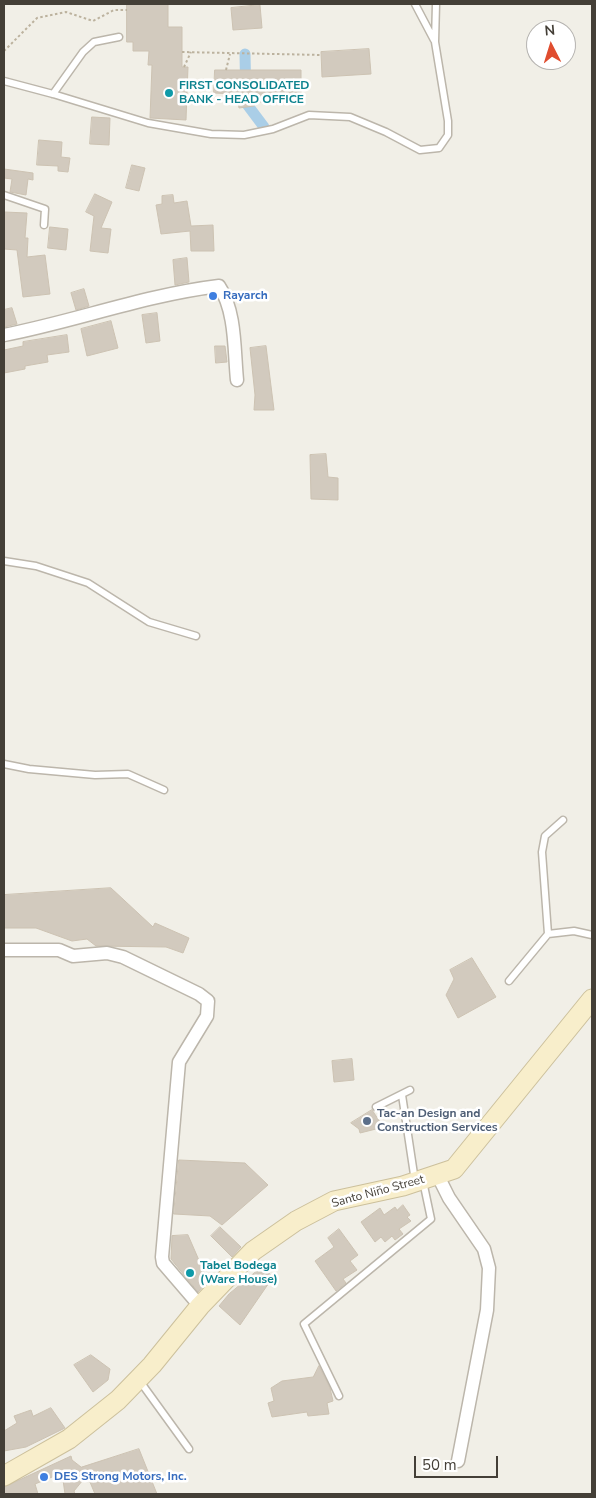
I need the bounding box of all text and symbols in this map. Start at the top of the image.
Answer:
north arrow [526,20,576,70]
text: N [544,21,556,40]
place label: FIRST CONSOLIDATED BANK - HEAD OFFICE [179,79,309,107]
marker: FIRST CONSOLIDATED BANK - HEAD OFFICE [163,87,175,99]
place label: Rayarch [223,289,268,303]
marker: Rayarch [207,290,219,302]
place label: Tac-an Design and Construction Services [377,1107,498,1135]
marker: Tac-an Design and Construction Services [361,1115,373,1127]
street label: Santo Niño Street [330,1173,426,1211]
place label: Tabel Bodega (Ware House) [200,1259,278,1287]
marker: Tabel Bodega (Ware House) [184,1267,196,1279]
scale bar [416,1446,500,1478]
text: 50 m [422,1455,457,1475]
place label: DES Strong Motors, Inc. [54,1470,187,1484]
marker: DES Strong Motors, Inc. [38,1471,50,1483]

